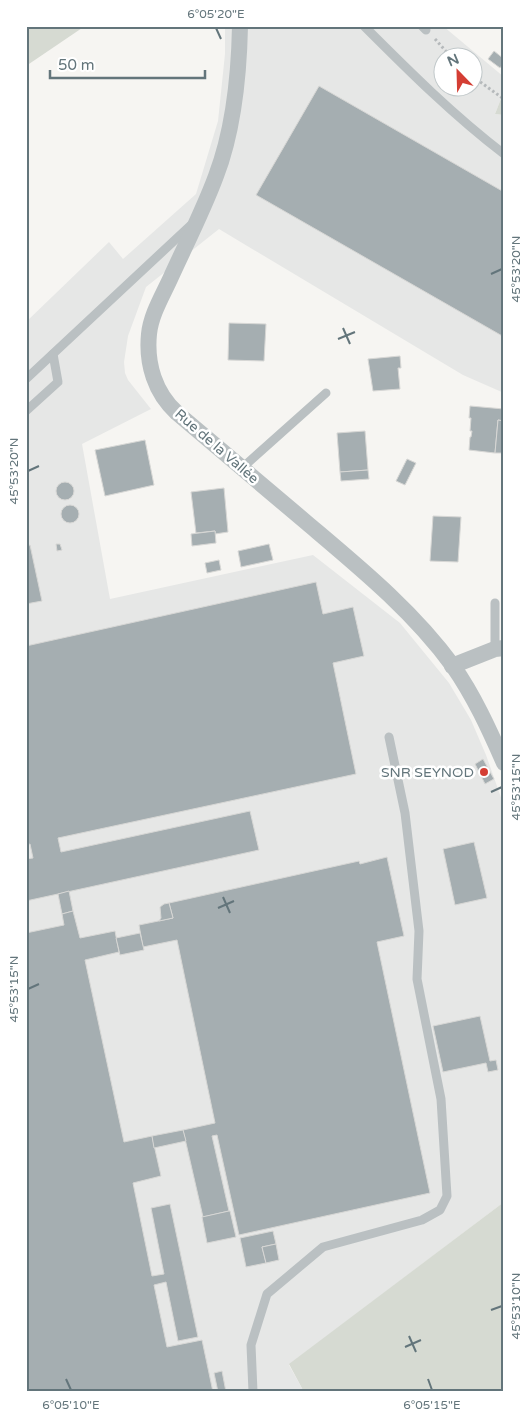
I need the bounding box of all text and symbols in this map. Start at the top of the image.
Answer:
text: 6°05'20"E [187,7,245,21]
scale bar [50,48,205,80]
north arrow [432,48,482,98]
text: N [445,50,462,71]
text: 50 m [58,56,95,74]
text: 45°53'20"N [509,236,523,302]
street label: Rue de la Vallée [171,405,262,487]
text: 45°53'20"N [7,438,21,504]
text: 45°53'15"N [509,754,523,820]
place label: SNR SEYNOD [381,764,474,781]
marker: SNR SEYNOD [478,766,490,778]
text: 45°53'15"N [7,956,21,1022]
text: 45°53'10"N [509,1273,523,1339]
text: 6°05'10"E [42,1398,100,1412]
text: 6°05'15"E [403,1398,461,1412]

